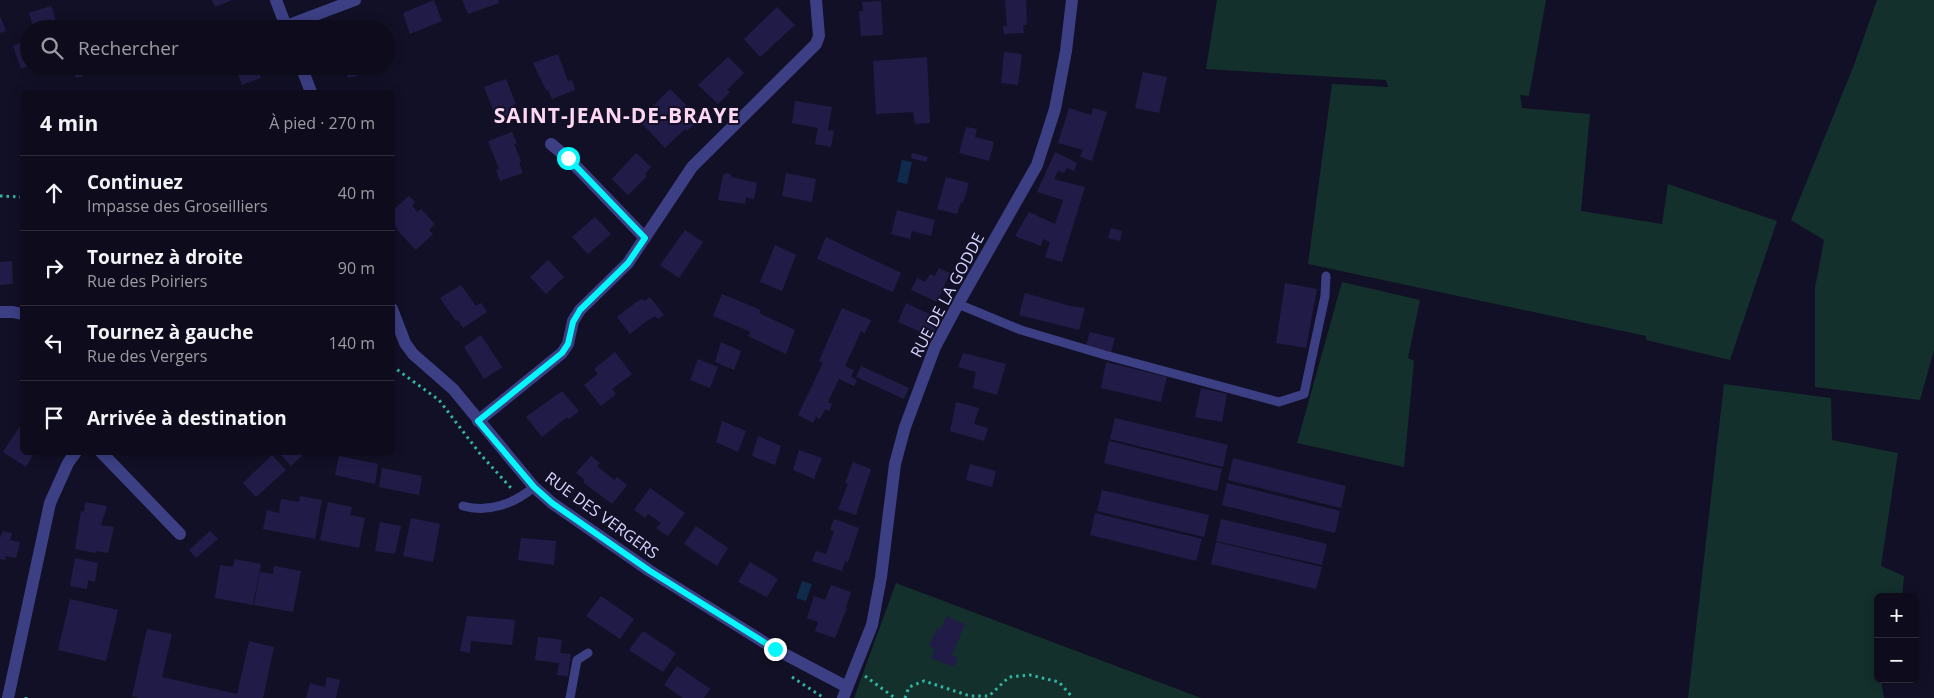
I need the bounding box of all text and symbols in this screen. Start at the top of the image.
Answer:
search box [20,20,395,75]
icon: search [38,34,66,62]
text: Rechercher [78,35,179,61]
district label: SAINT-JEAN-DE-BRAYE [494,101,740,129]
text: 4 min [40,109,98,137]
text: À pied · 270 m [269,112,375,134]
route start [557,147,580,170]
text: Continuez [87,169,183,195]
icon: ahead [40,179,68,207]
text: 40 m [338,182,375,204]
text: Impasse des Groseilliers [87,195,268,217]
street label: RUE DE LA GODDE [905,229,989,361]
text: Tournez à droite [87,244,243,270]
icon: right [40,254,68,282]
text: 90 m [338,257,375,279]
text: Rue des Poiriers [87,270,207,292]
text: Tournez à gauche [87,319,253,345]
icon: left [40,329,68,357]
text: 140 m [329,332,375,354]
text: Rue des Vergers [87,345,207,367]
icon: arrive [40,404,68,432]
text: Arrivée à destination [87,405,287,431]
street label: RUE DES VERGERS [541,466,663,564]
map controls [1874,593,1919,683]
button: + [1874,593,1919,638]
route end [764,638,787,661]
button: − [1874,638,1919,683]

